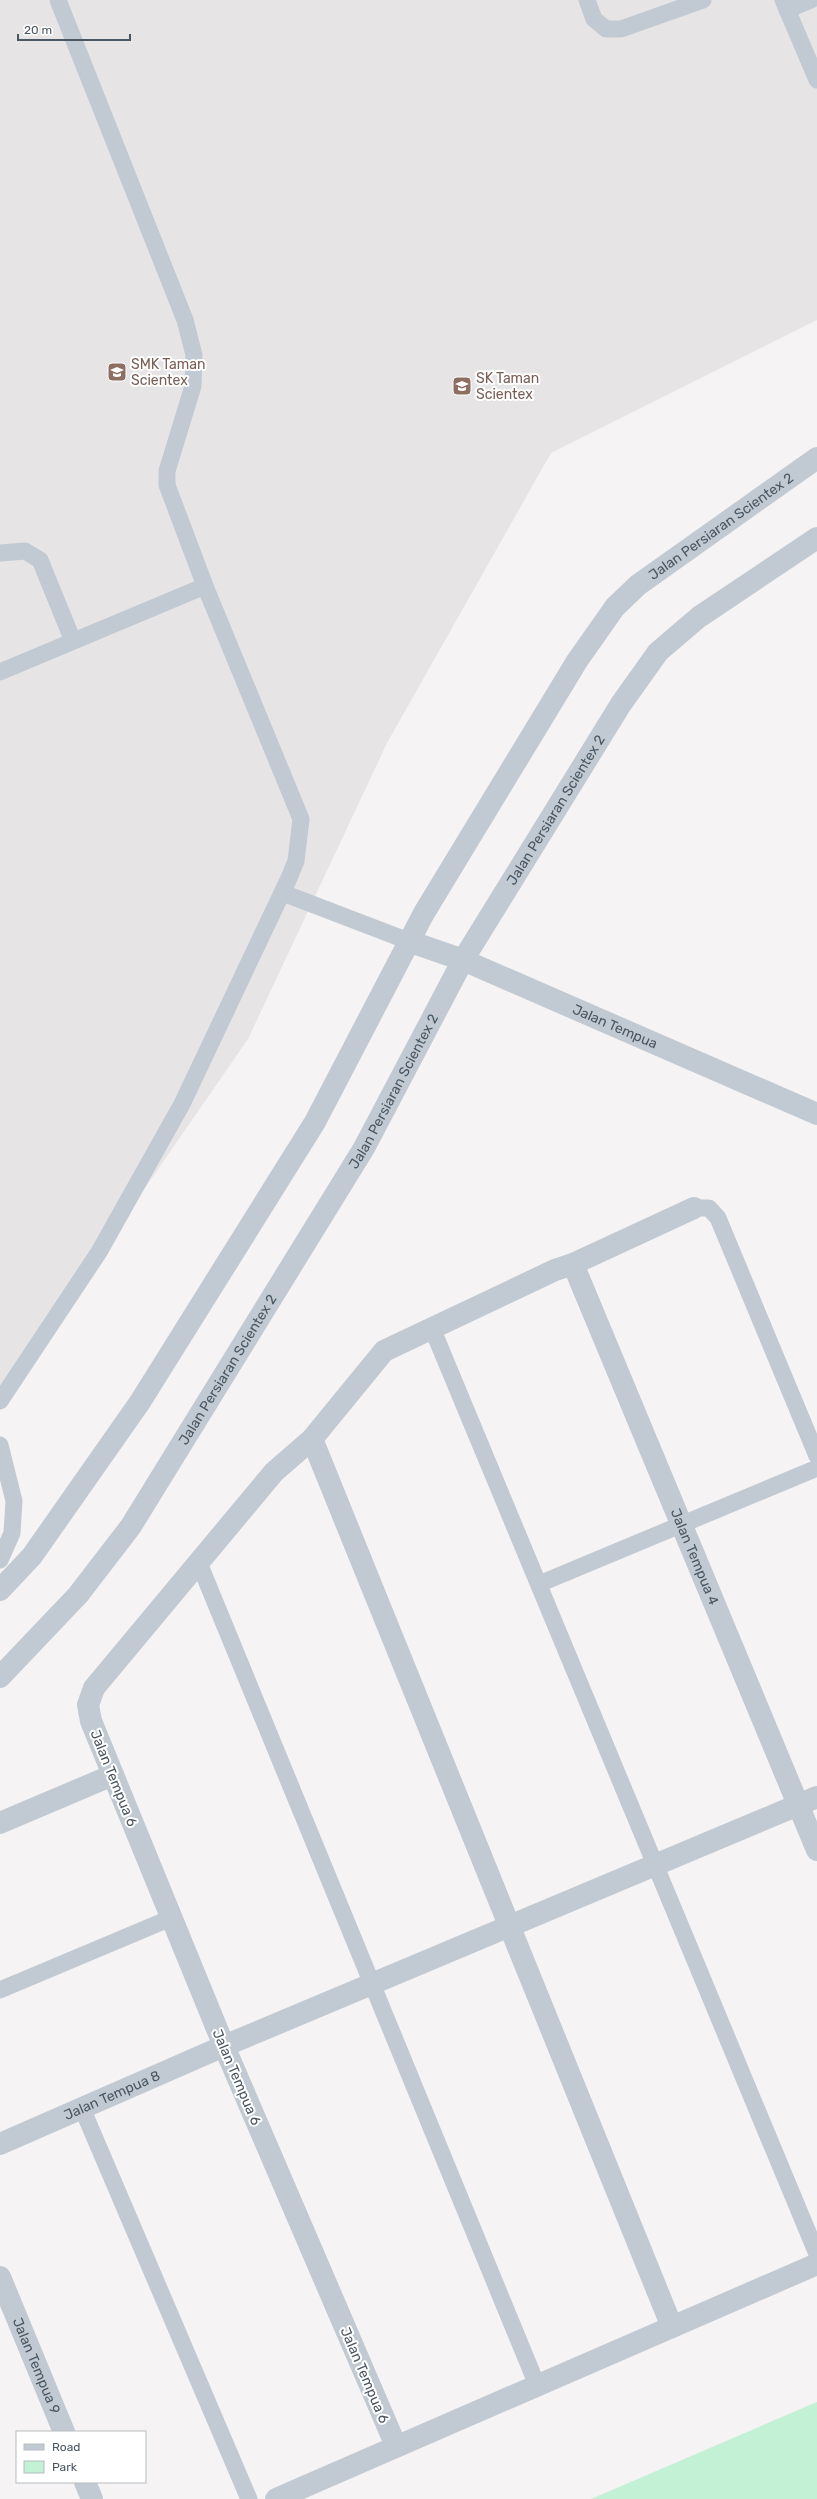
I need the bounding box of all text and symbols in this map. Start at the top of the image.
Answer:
scale bar [18,16,130,42]
text: 20 m [24,23,52,37]
place label: SMK Taman Scientex [131,356,205,389]
school or university icon: SMK Taman Scientex [106,361,128,383]
place label: SK Taman Scientex [476,370,539,403]
school or university icon: SK Taman Scientex [451,375,473,397]
street label: Jalan Persiaran Scientex 2 [646,470,797,584]
street label: Jalan Persiaran Scientex 2 [503,732,609,888]
street label: Jalan Tempua [570,1001,660,1053]
street label: Jalan Persiaran Scientex 2 [345,1011,442,1172]
street label: Jalan Persiaran Scientex 2 [175,1292,281,1448]
street label: Jalan Tempua 4 [667,1506,722,1608]
street label: Jalan Tempua 6 [86,1727,141,1829]
street label: Jalan Tempua 6 [209,2027,264,2128]
street label: Jalan Tempua 8 [61,2067,163,2124]
street label: Jalan Tempua 9 [9,2315,64,2417]
street label: Jalan Tempua 6 [337,2325,392,2426]
legend [16,2431,146,2483]
text: Road [52,2440,80,2454]
text: Park [52,2460,78,2474]

